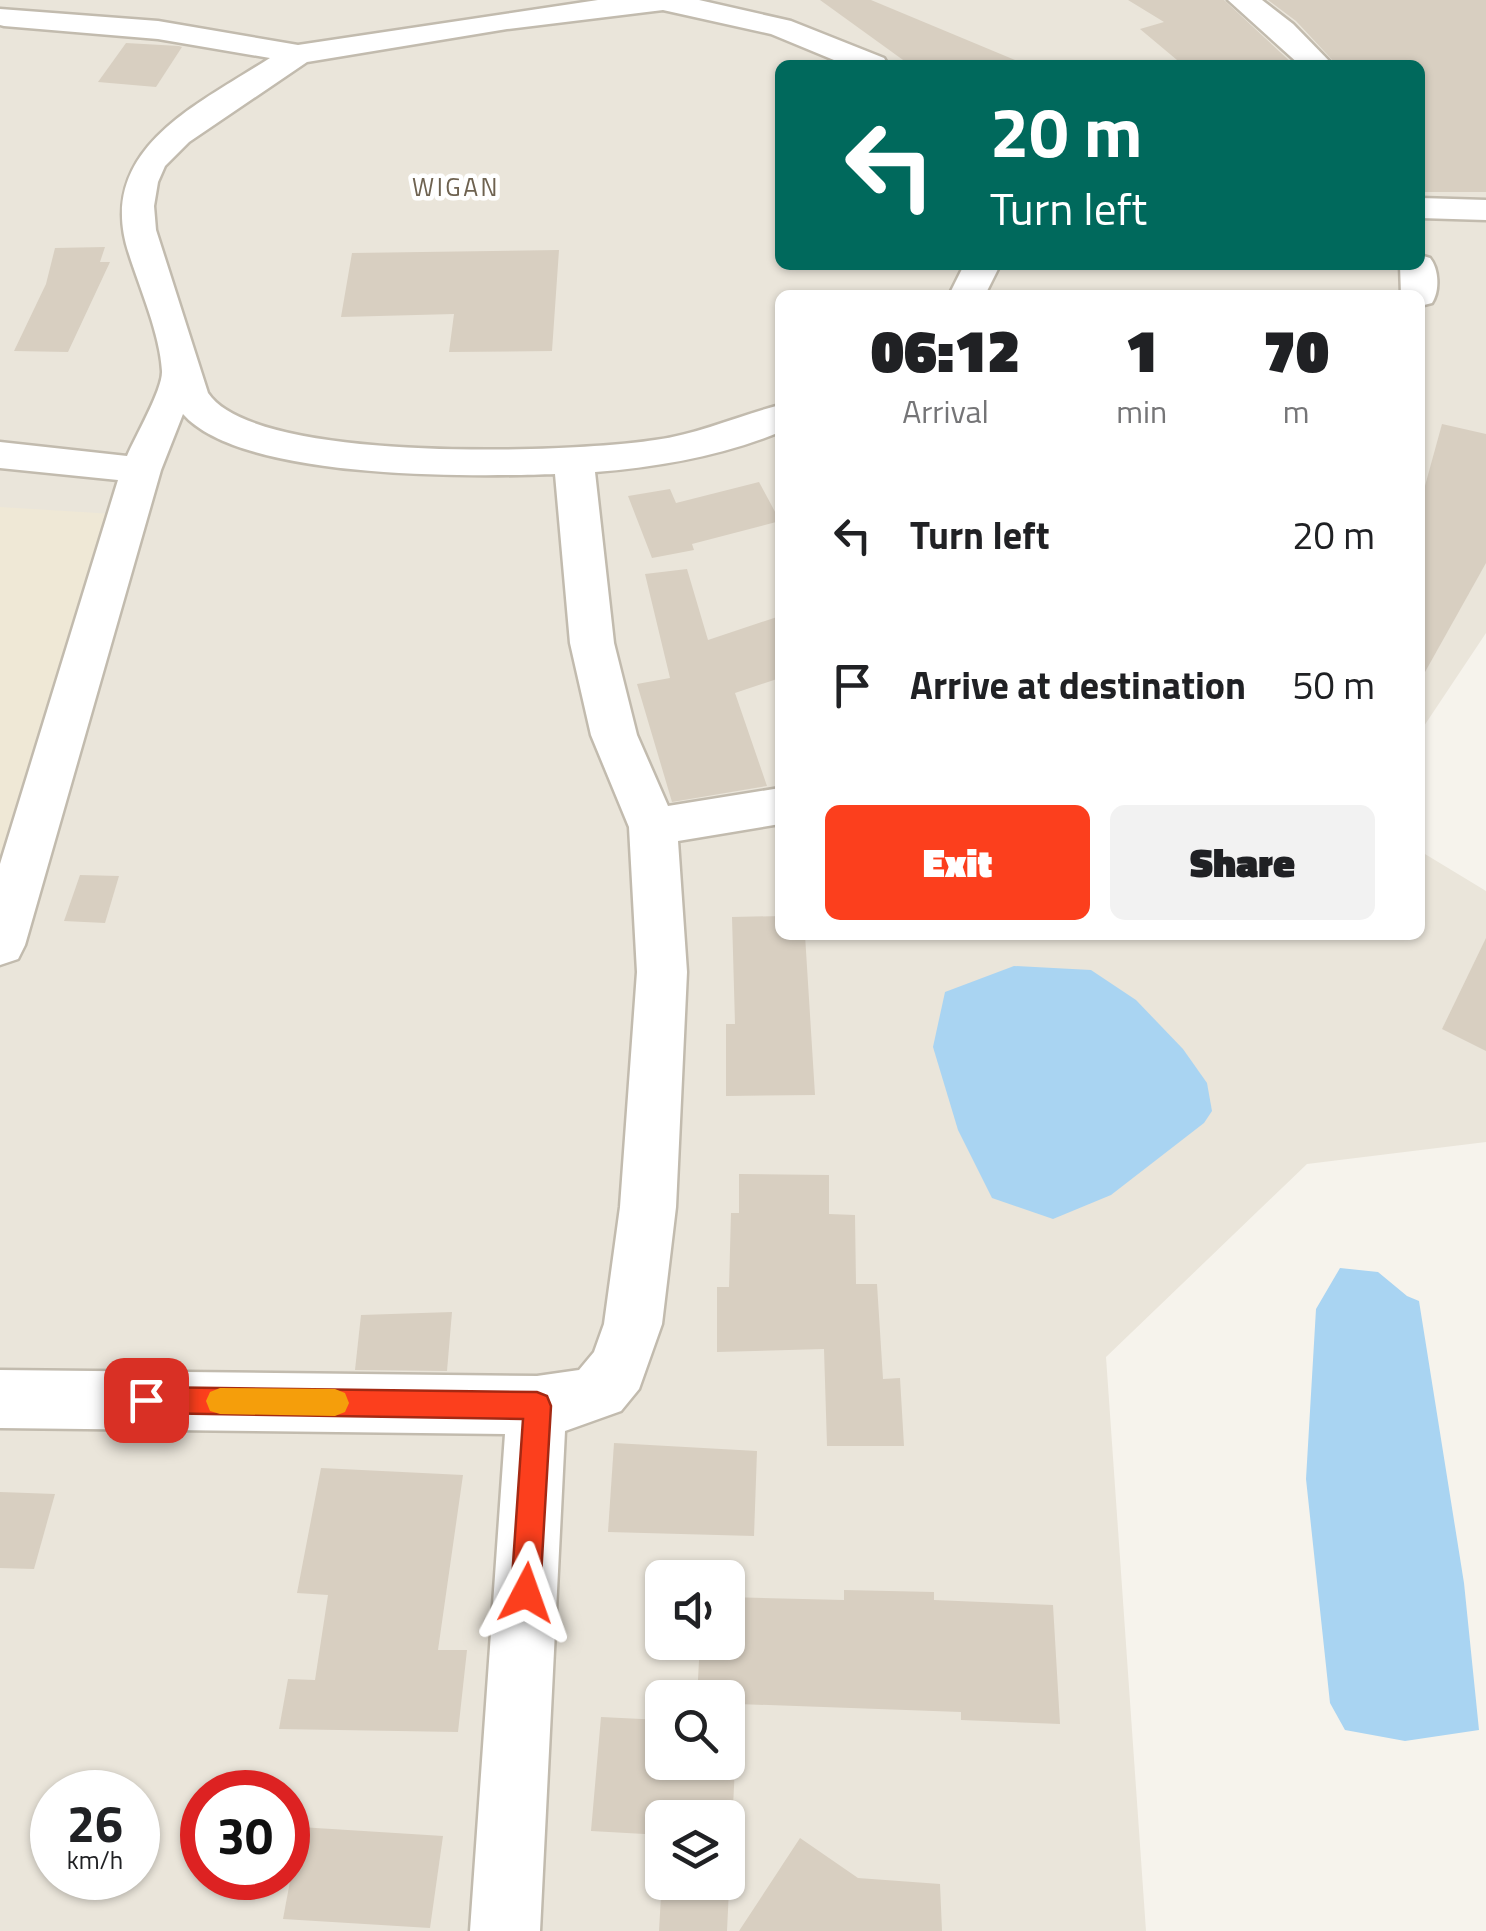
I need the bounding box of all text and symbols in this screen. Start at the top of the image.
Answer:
text: 20 m [990,78,1143,184]
icon: left [825,100,955,230]
district label: WIGAN [412,168,500,206]
text: Turn left [990,174,1147,242]
text: 06:12 [871,304,1020,395]
text: 1 [1125,304,1158,395]
text: 70 [1263,304,1329,395]
text: Arrival [902,387,989,435]
text: min [1116,387,1167,435]
text: m [1283,387,1309,435]
text: Turn left [910,506,1050,564]
text: 20 m [1292,506,1375,564]
icon: left [825,508,880,563]
text: Arrive at destination [910,656,1246,714]
text: 50 m [1292,656,1375,714]
icon: arrive [825,658,880,713]
button: Exit [825,805,1090,920]
button: Share [1110,805,1375,920]
pin [104,1358,189,1443]
icon: arrive [119,1373,174,1428]
position arrow [474,1541,578,1645]
map controls [645,1560,745,1900]
button: sound [645,1560,745,1660]
button: search [645,1680,745,1780]
speed limit sign: 30 [180,1770,310,1900]
text: 26 [67,1785,123,1861]
button: layers [645,1800,745,1900]
text: km/h [67,1841,123,1879]

